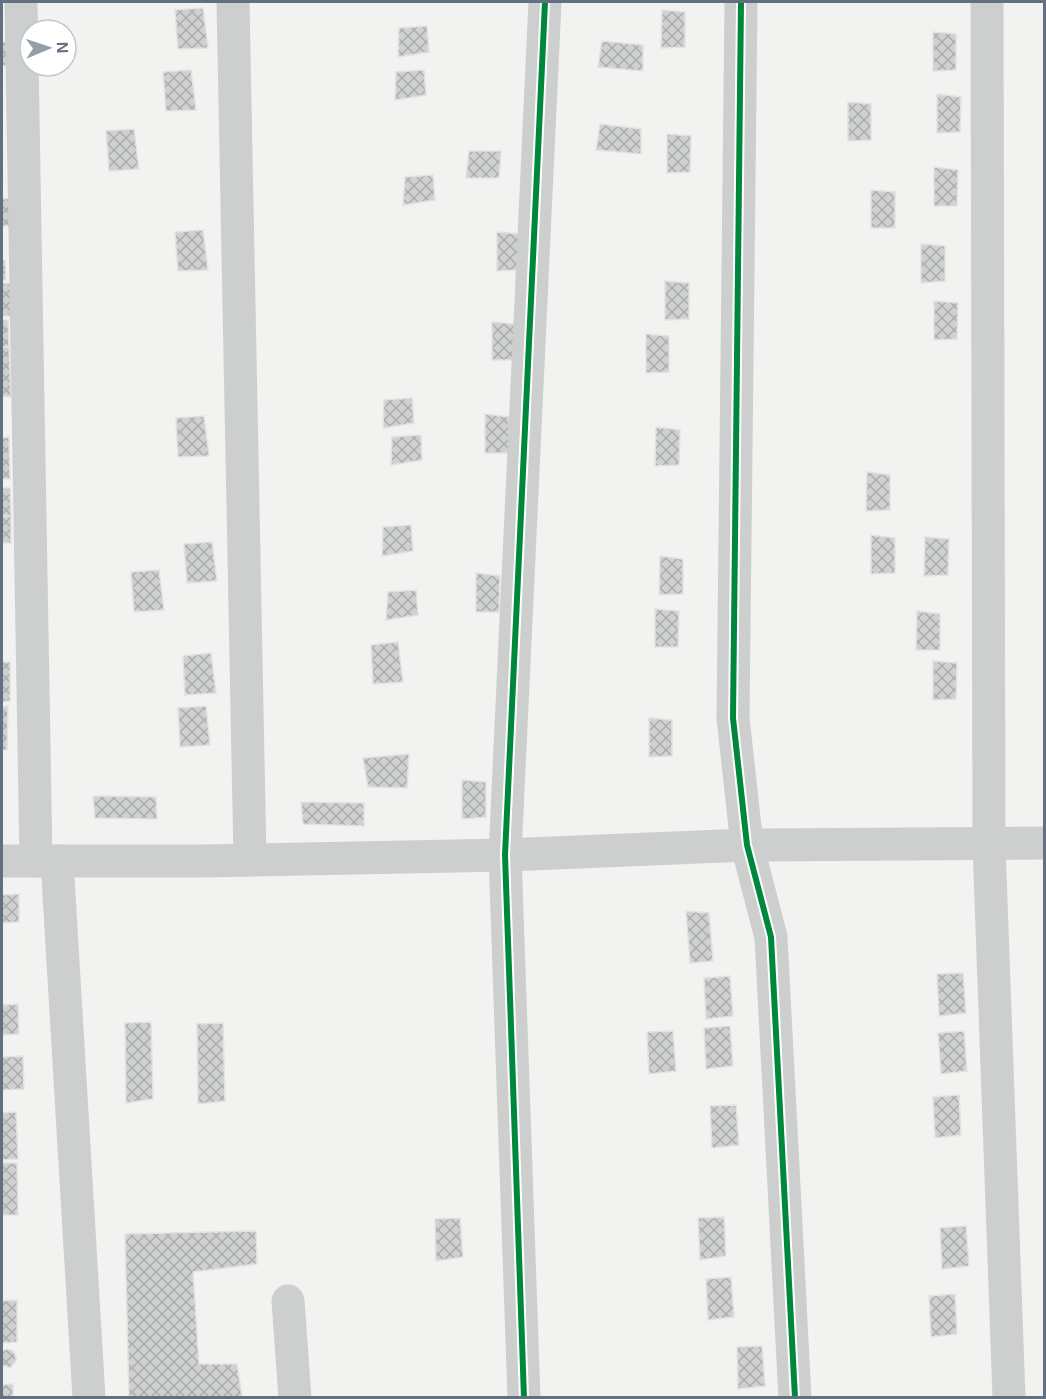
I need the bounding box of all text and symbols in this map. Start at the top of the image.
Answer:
north arrow [18,18,78,78]
text: N [54,41,71,54]

